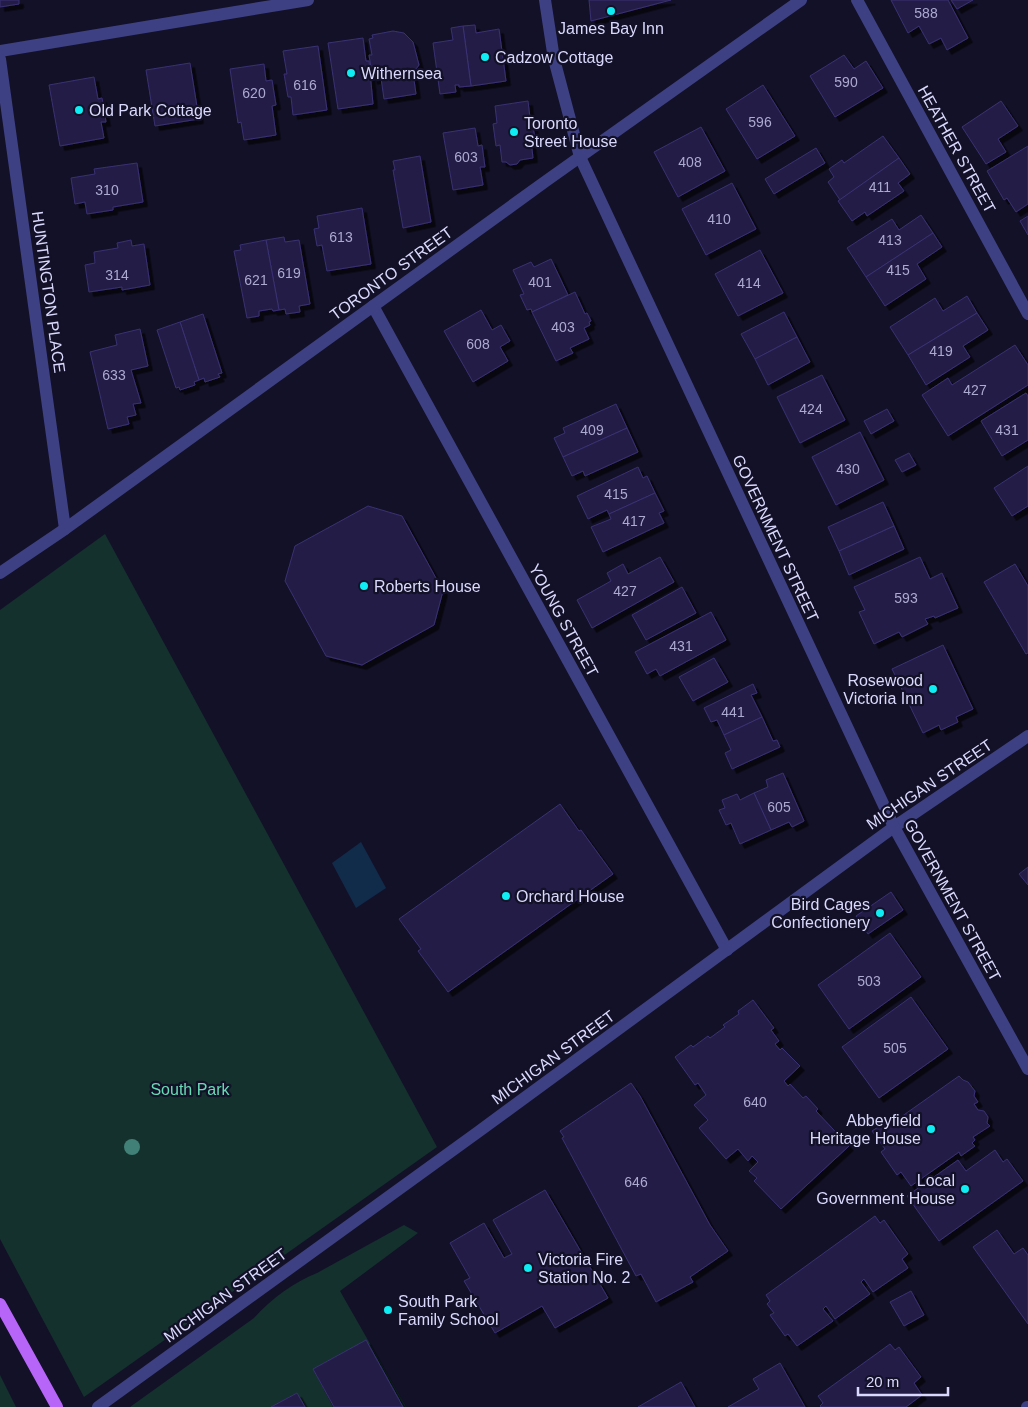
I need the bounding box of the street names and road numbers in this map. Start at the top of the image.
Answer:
street label: HEATHER STREET [915,83,999,216]
street label: HUNTINGTON PLACE [29,210,68,374]
street label: TORONTO STREET [327,223,456,323]
street label: GOVERNMENT STREET [729,452,822,624]
street label: YOUNG STREET [526,561,602,680]
street label: MICHIGAN STREET [863,736,995,833]
street label: GOVERNMENT STREET [901,817,1004,984]
street label: MICHIGAN STREET [489,1007,618,1108]
street label: MICHIGAN STREET [161,1245,290,1346]

